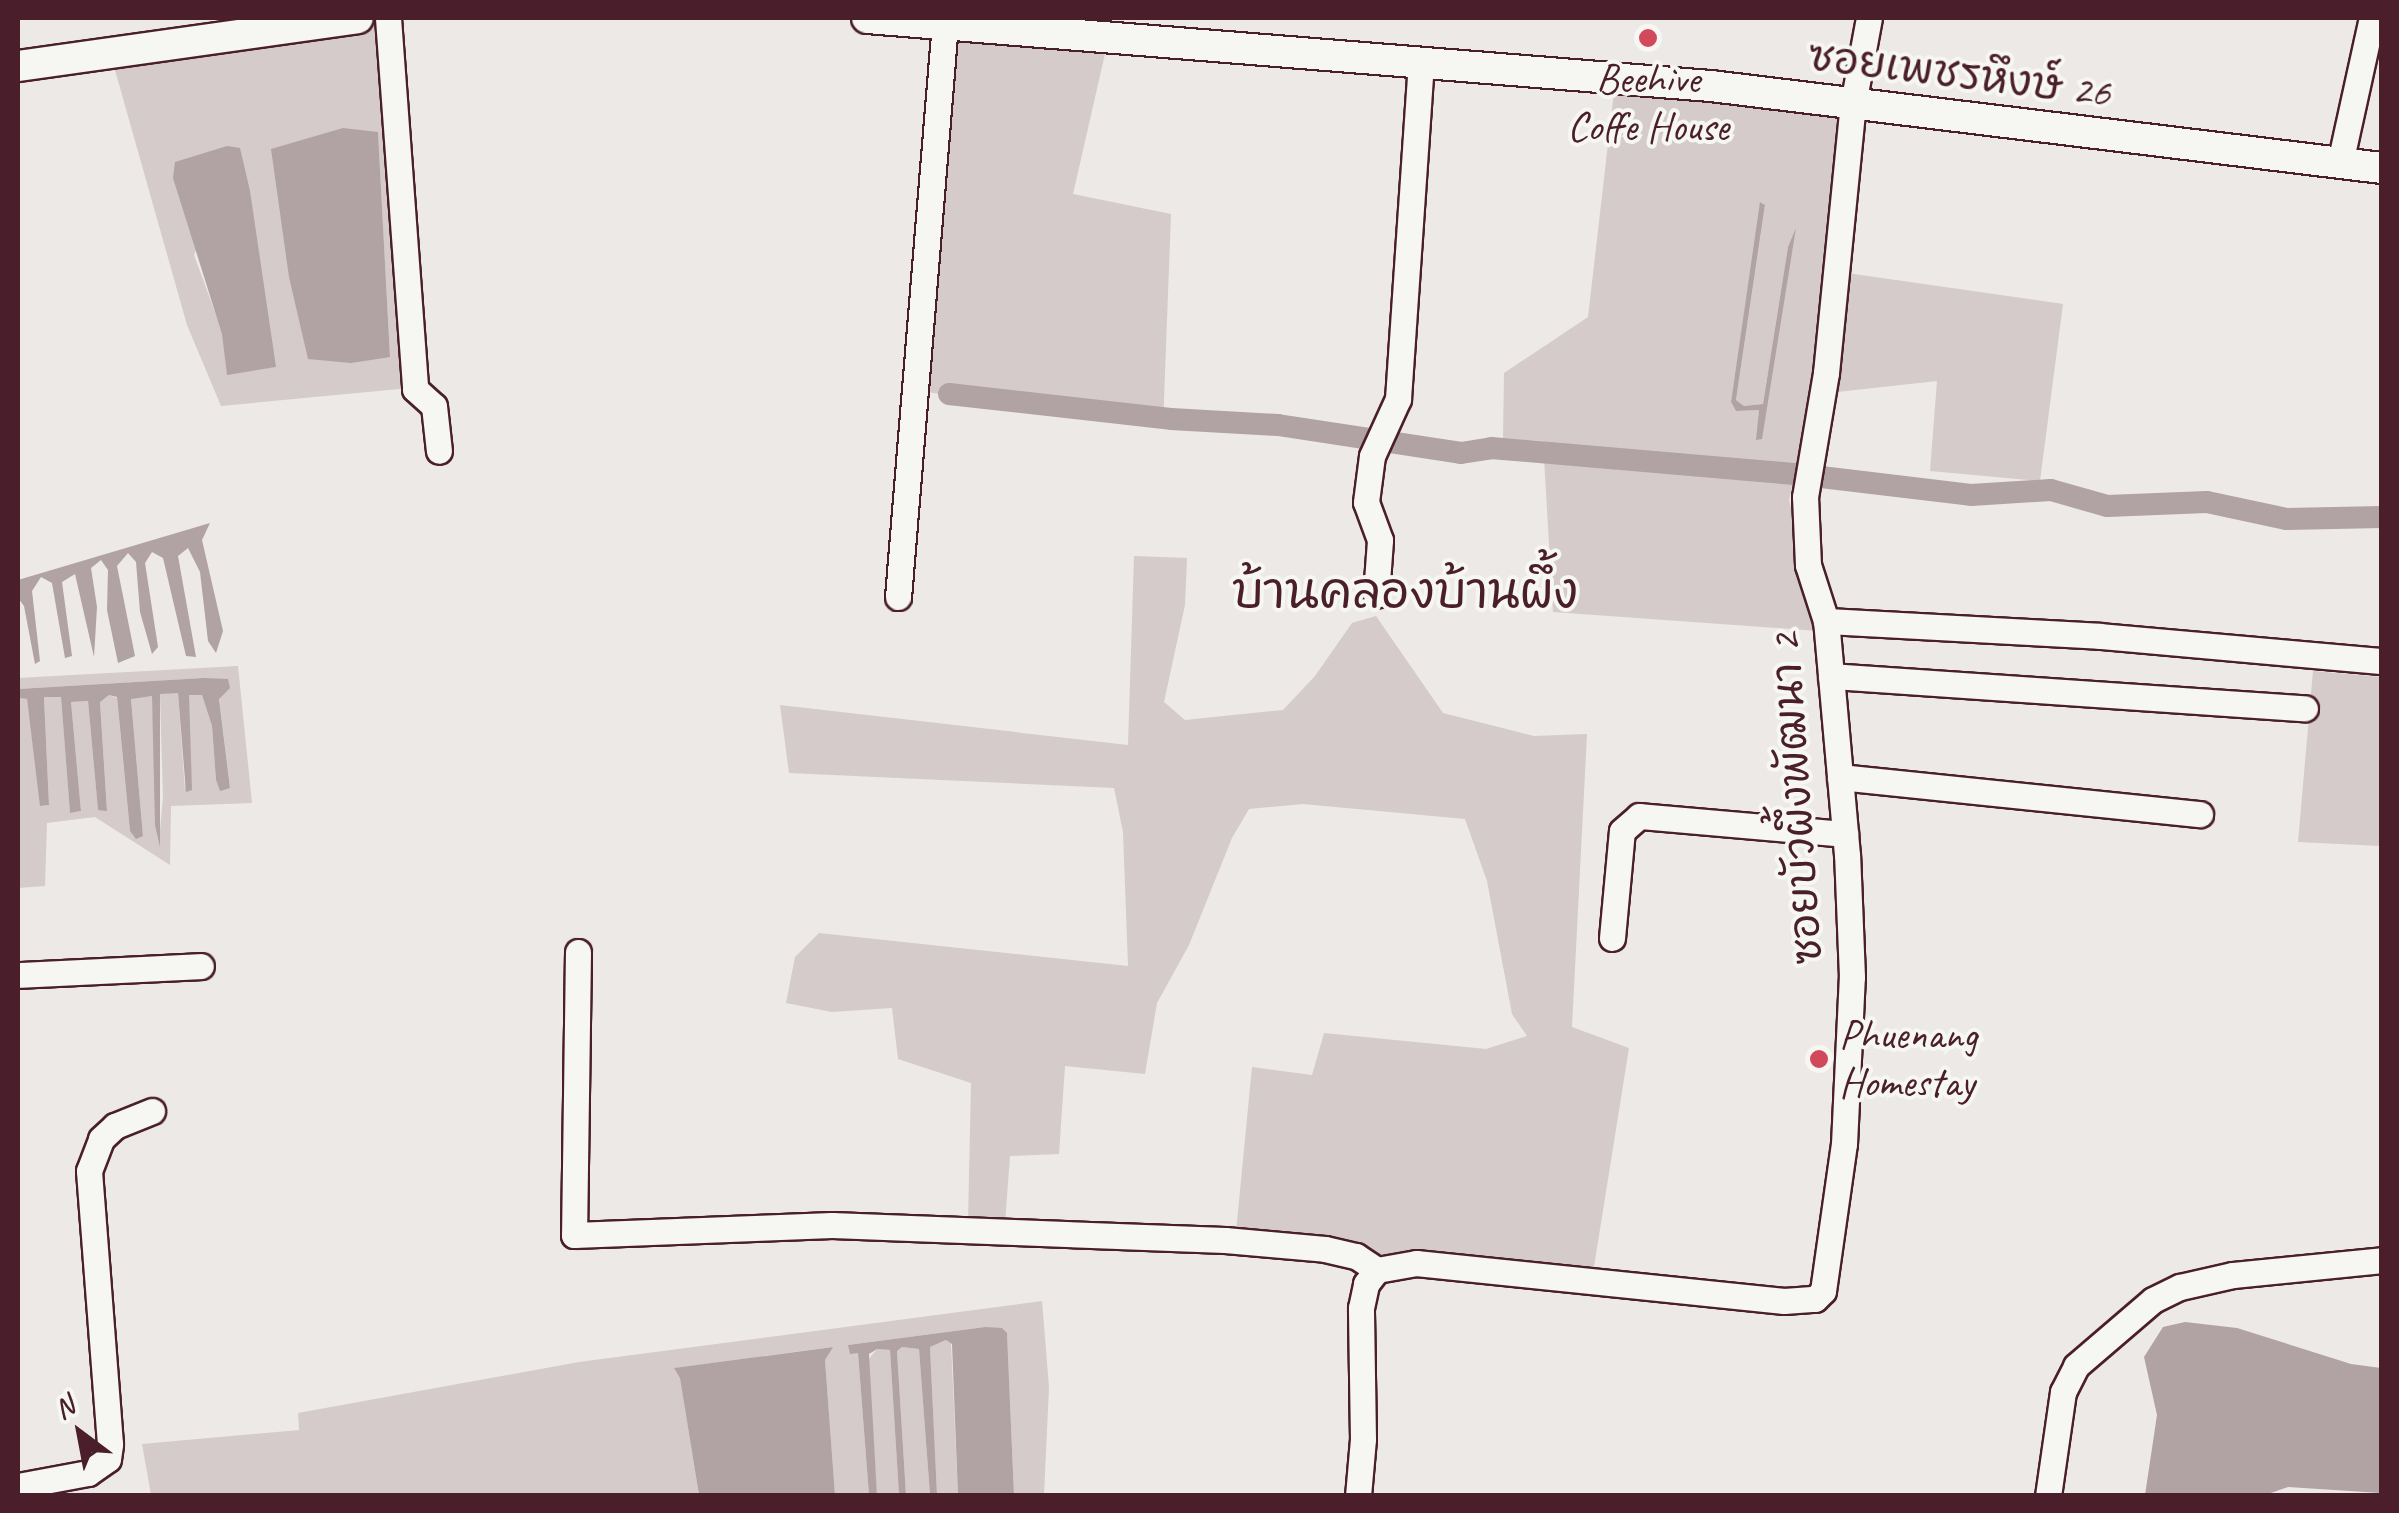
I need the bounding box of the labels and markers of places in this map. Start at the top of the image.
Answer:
marker: Beehive Coffe House [1637,27,1659,49]
place label: Beehive Coffe House [1567,54,1729,152]
place label: Phuenang Homestay [1839,1010,1978,1108]
marker: Phuenang Homestay [1808,1048,1830,1070]

